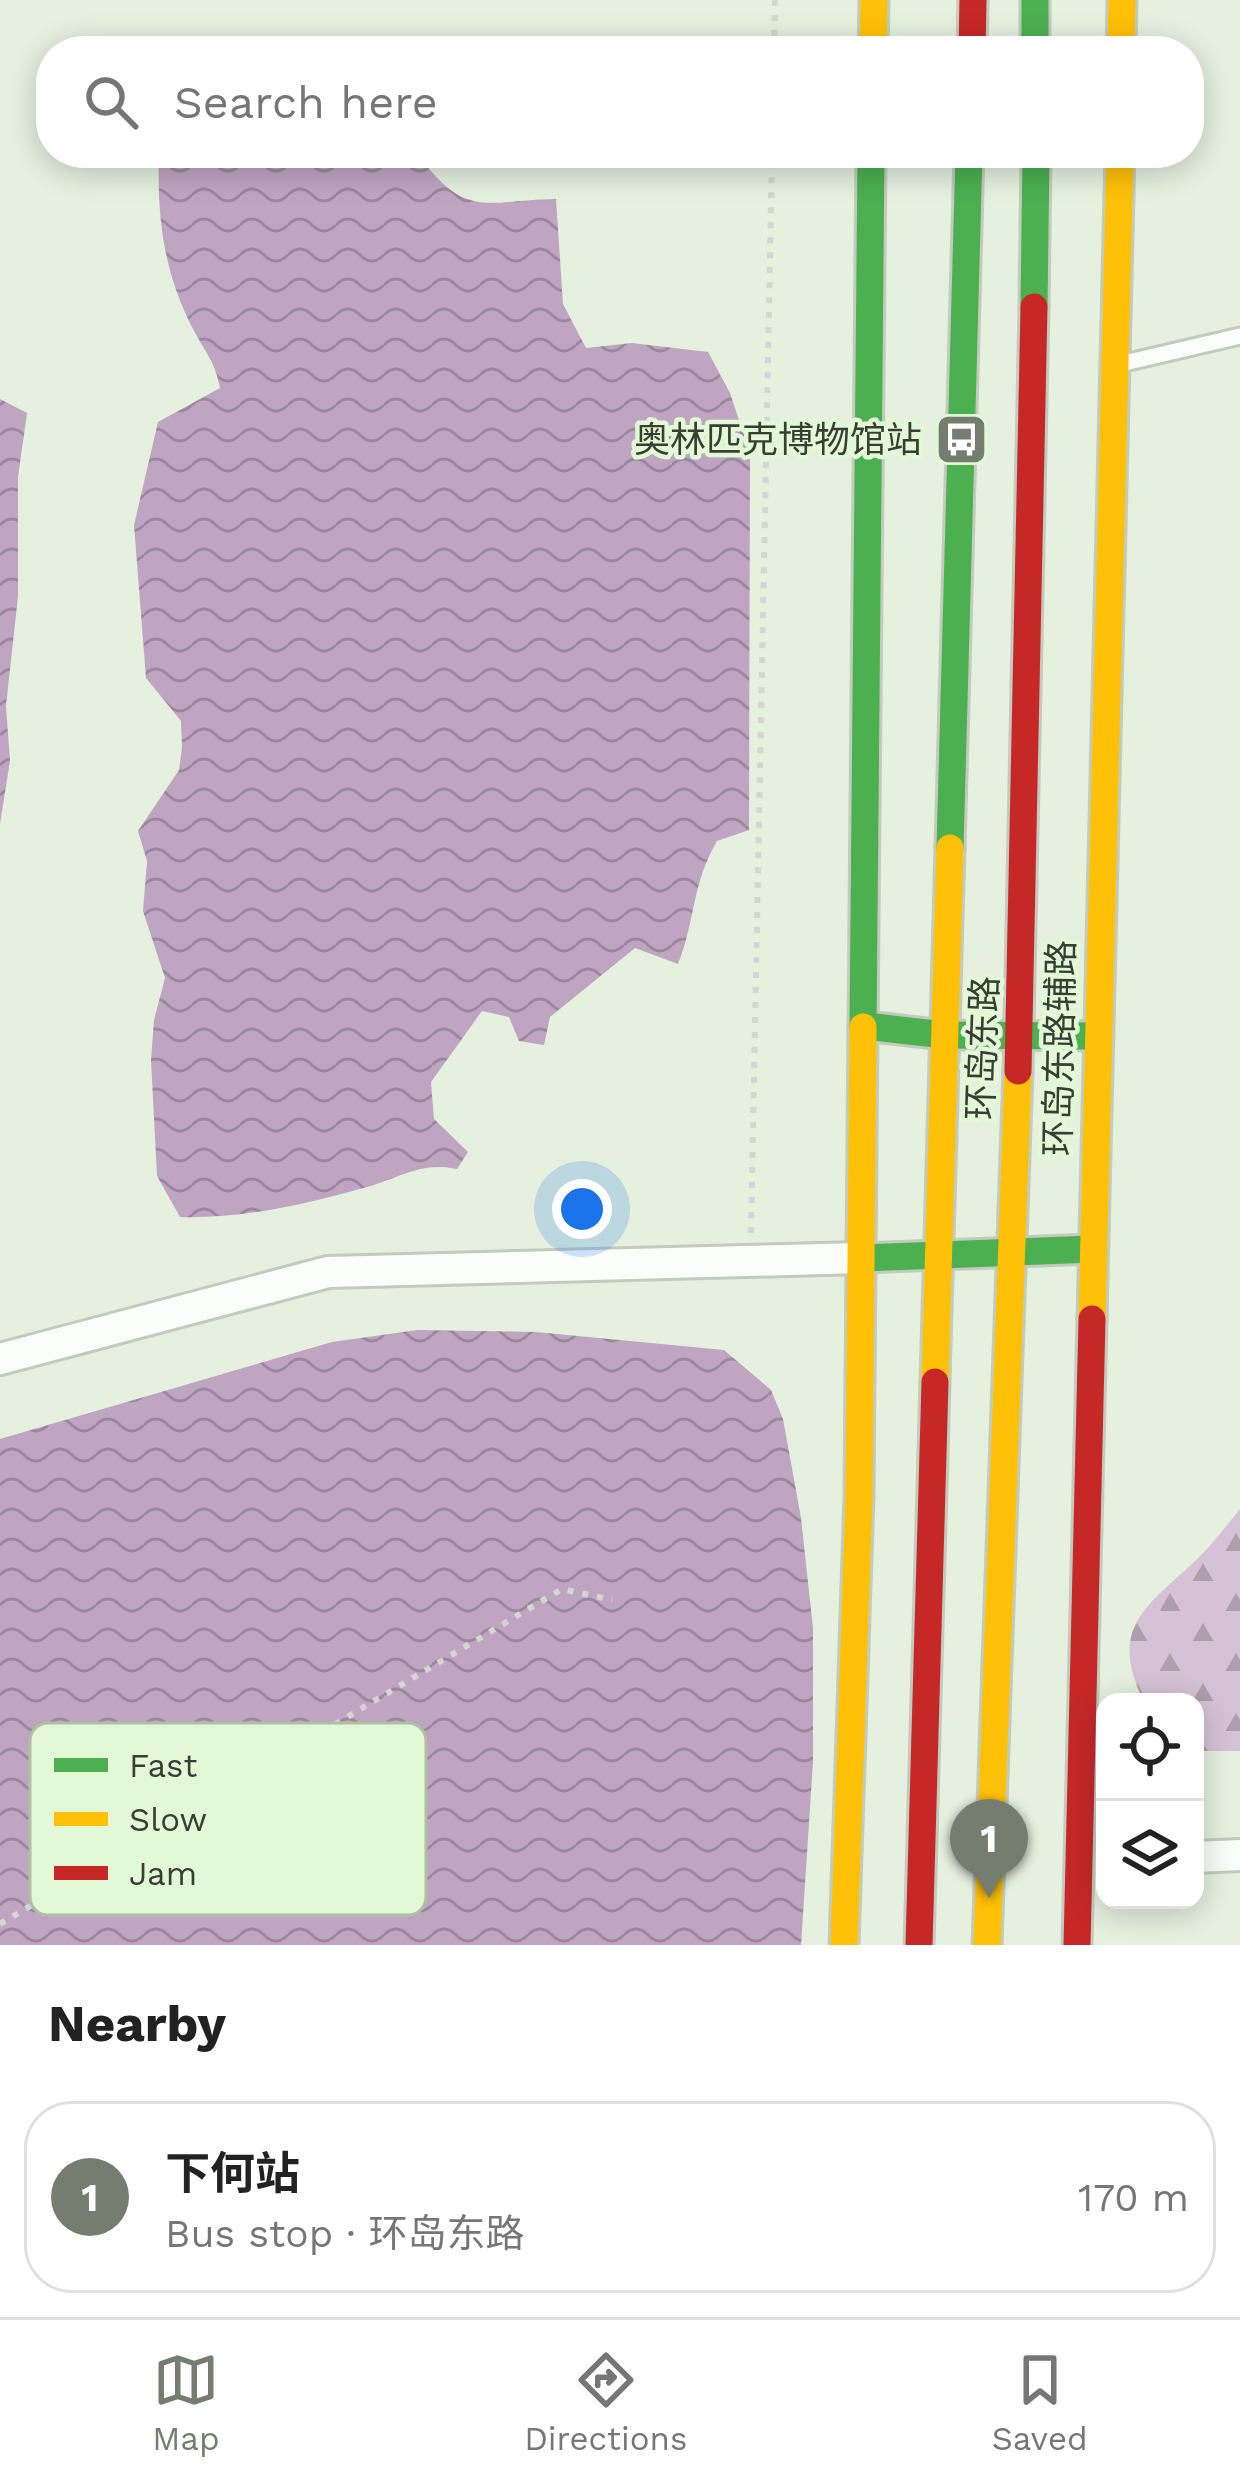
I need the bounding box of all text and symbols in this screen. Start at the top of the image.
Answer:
search box [36,36,1204,168]
icon: search [78,69,144,135]
text: Search here [174,76,438,129]
bus stop icon: 奥林匹克博物馆站 [933,412,989,468]
place label: 奥林匹克博物馆站 [634,419,922,461]
street label: 环岛东路辅路 [1037,940,1083,1156]
street label: 环岛东路 [959,975,1007,1121]
your location [552,1179,612,1239]
map controls [1096,1693,1204,1909]
button: locate [1096,1693,1204,1801]
legend [30,1723,426,1915]
text: Fast [129,1746,198,1785]
pin: 1 [950,1799,1028,1898]
text: Slow [129,1800,207,1839]
button: layers [1096,1801,1204,1909]
text: Jam [129,1854,197,1893]
text: Nearby [48,1994,226,2053]
text: 下何站 [165,2147,300,2200]
text: 1 [82,2175,98,2220]
text: 170 m [1078,2175,1189,2220]
text: Bus stop · 环岛东路 [165,2211,525,2256]
tab: Map [152,2347,220,2458]
tab: Directions [524,2347,687,2458]
tab: Saved [992,2347,1088,2458]

